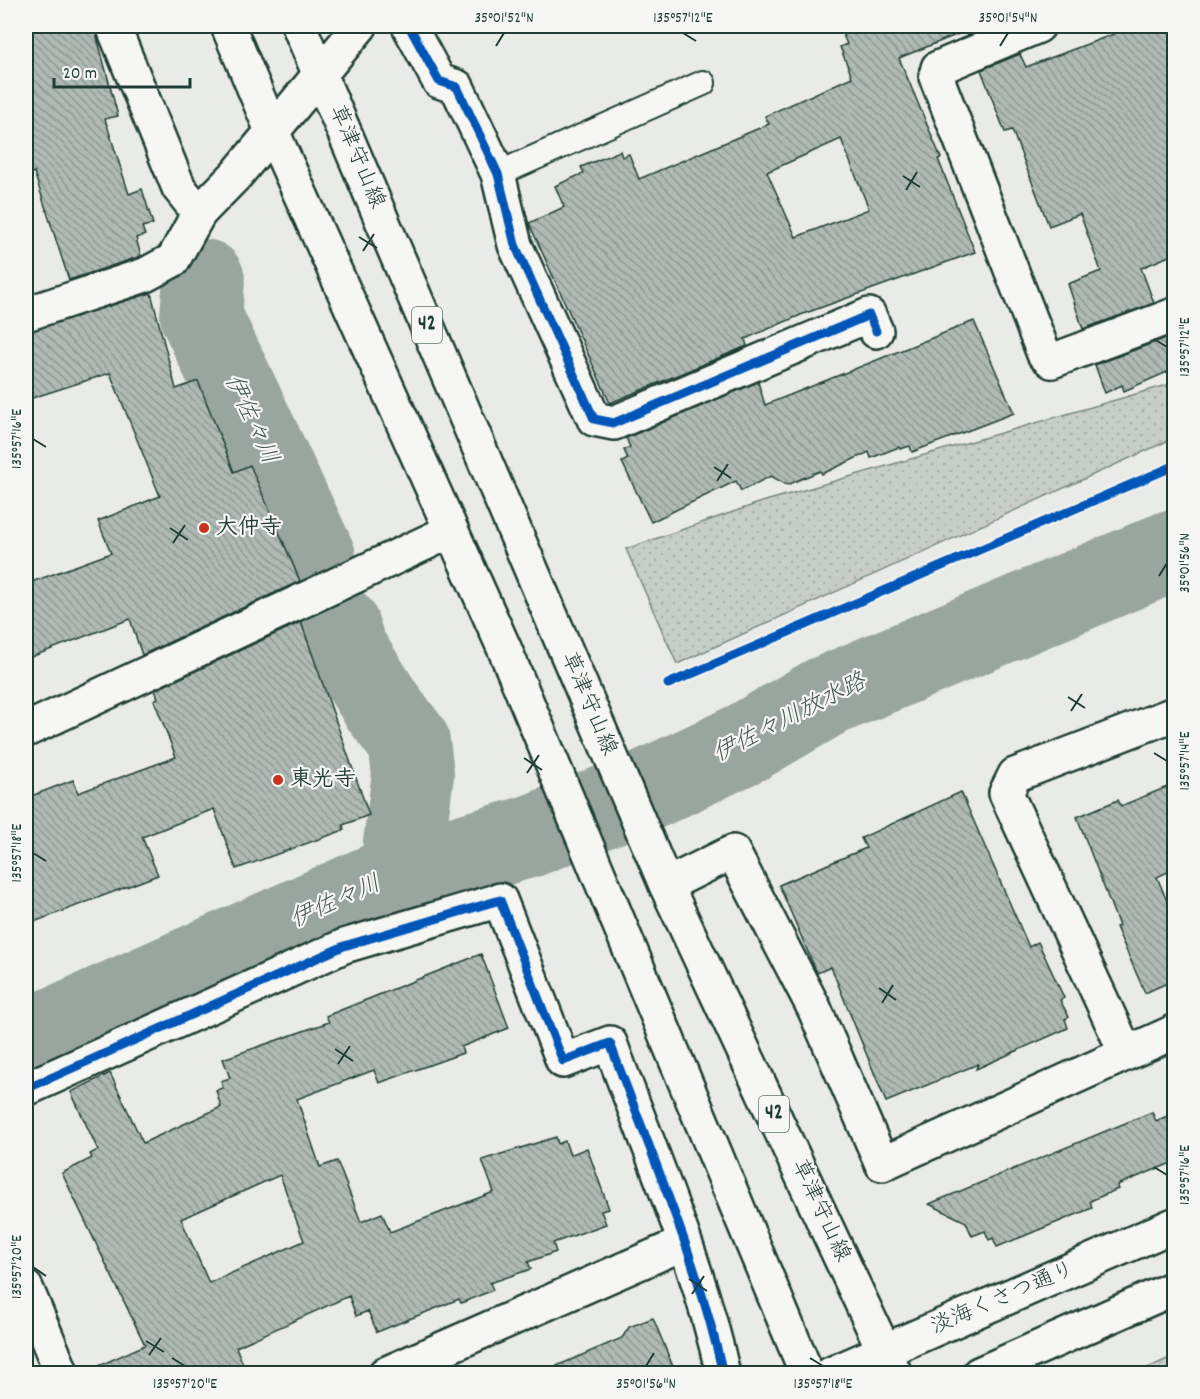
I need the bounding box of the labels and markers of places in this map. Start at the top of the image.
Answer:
place label: 大仲寺 [216,513,282,544]
marker: 大仲寺 [197,521,211,535]
place label: 東光寺 [290,765,356,796]
marker: 東光寺 [271,773,285,787]

